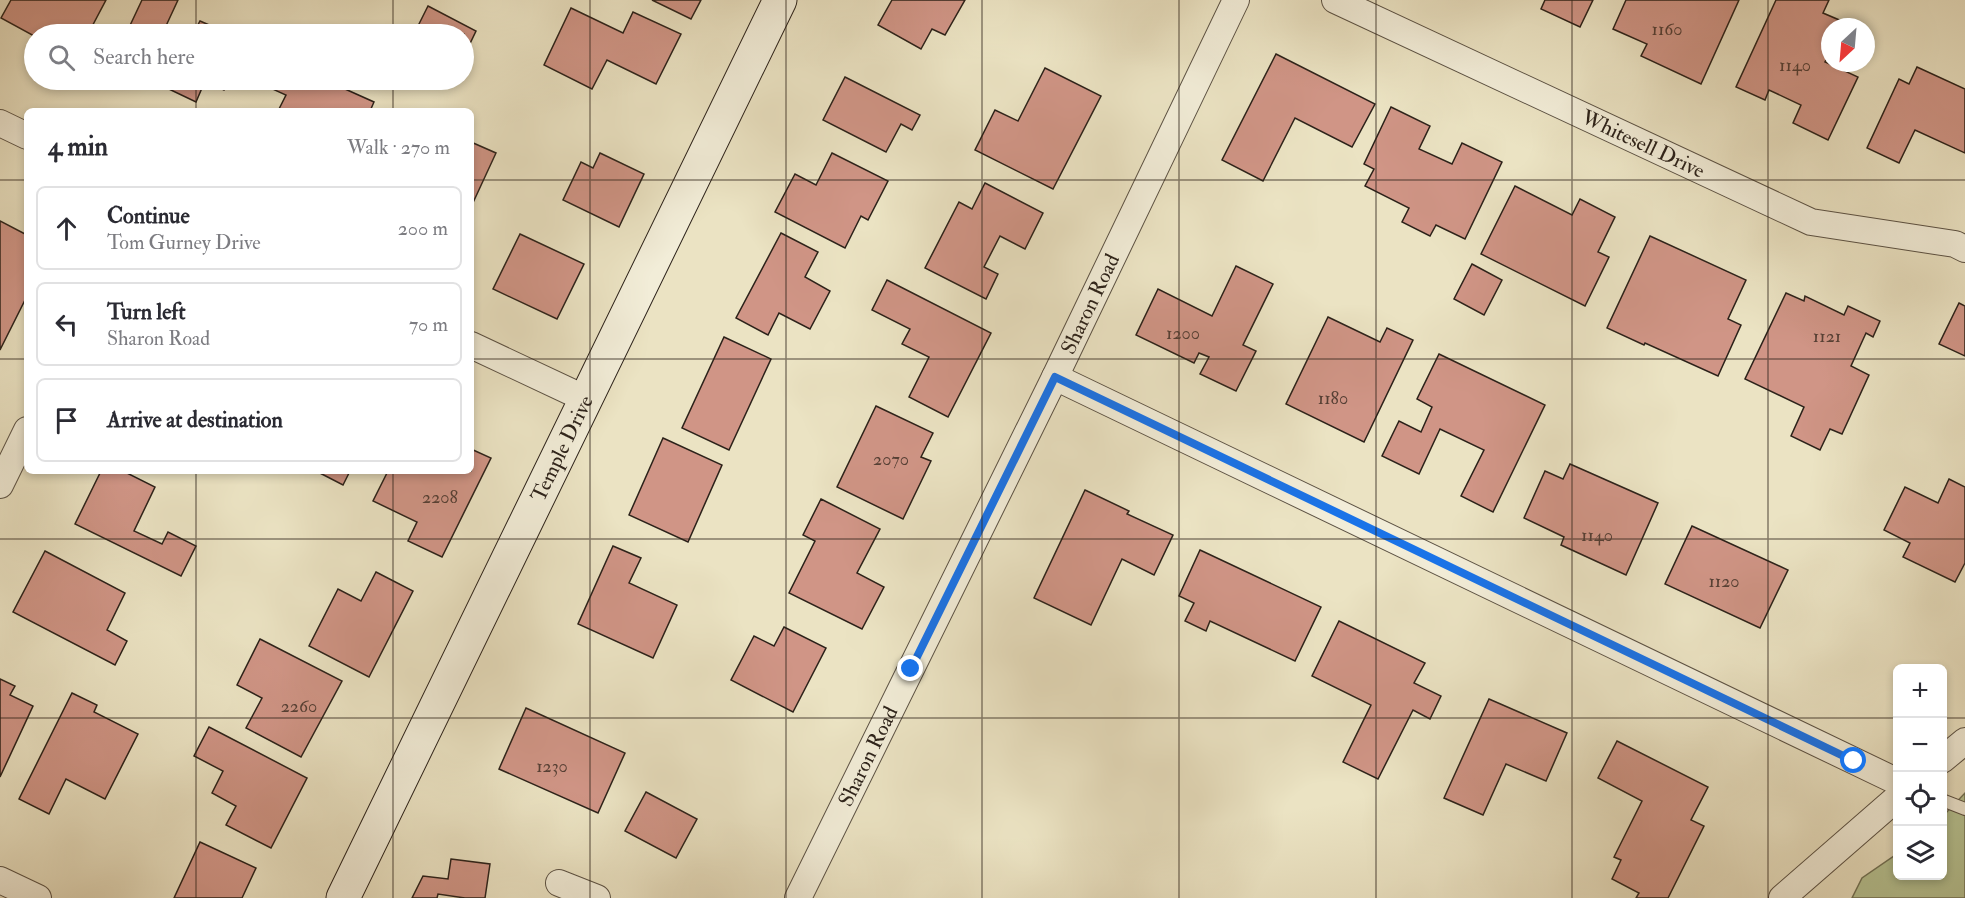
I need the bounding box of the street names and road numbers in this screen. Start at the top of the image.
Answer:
street label: Whitesell Drive [1576,103,1709,184]
street label: Sharon Road [1054,249,1126,359]
street label: Temple Drive [524,391,599,506]
street label: Sharon Road [832,701,904,811]

